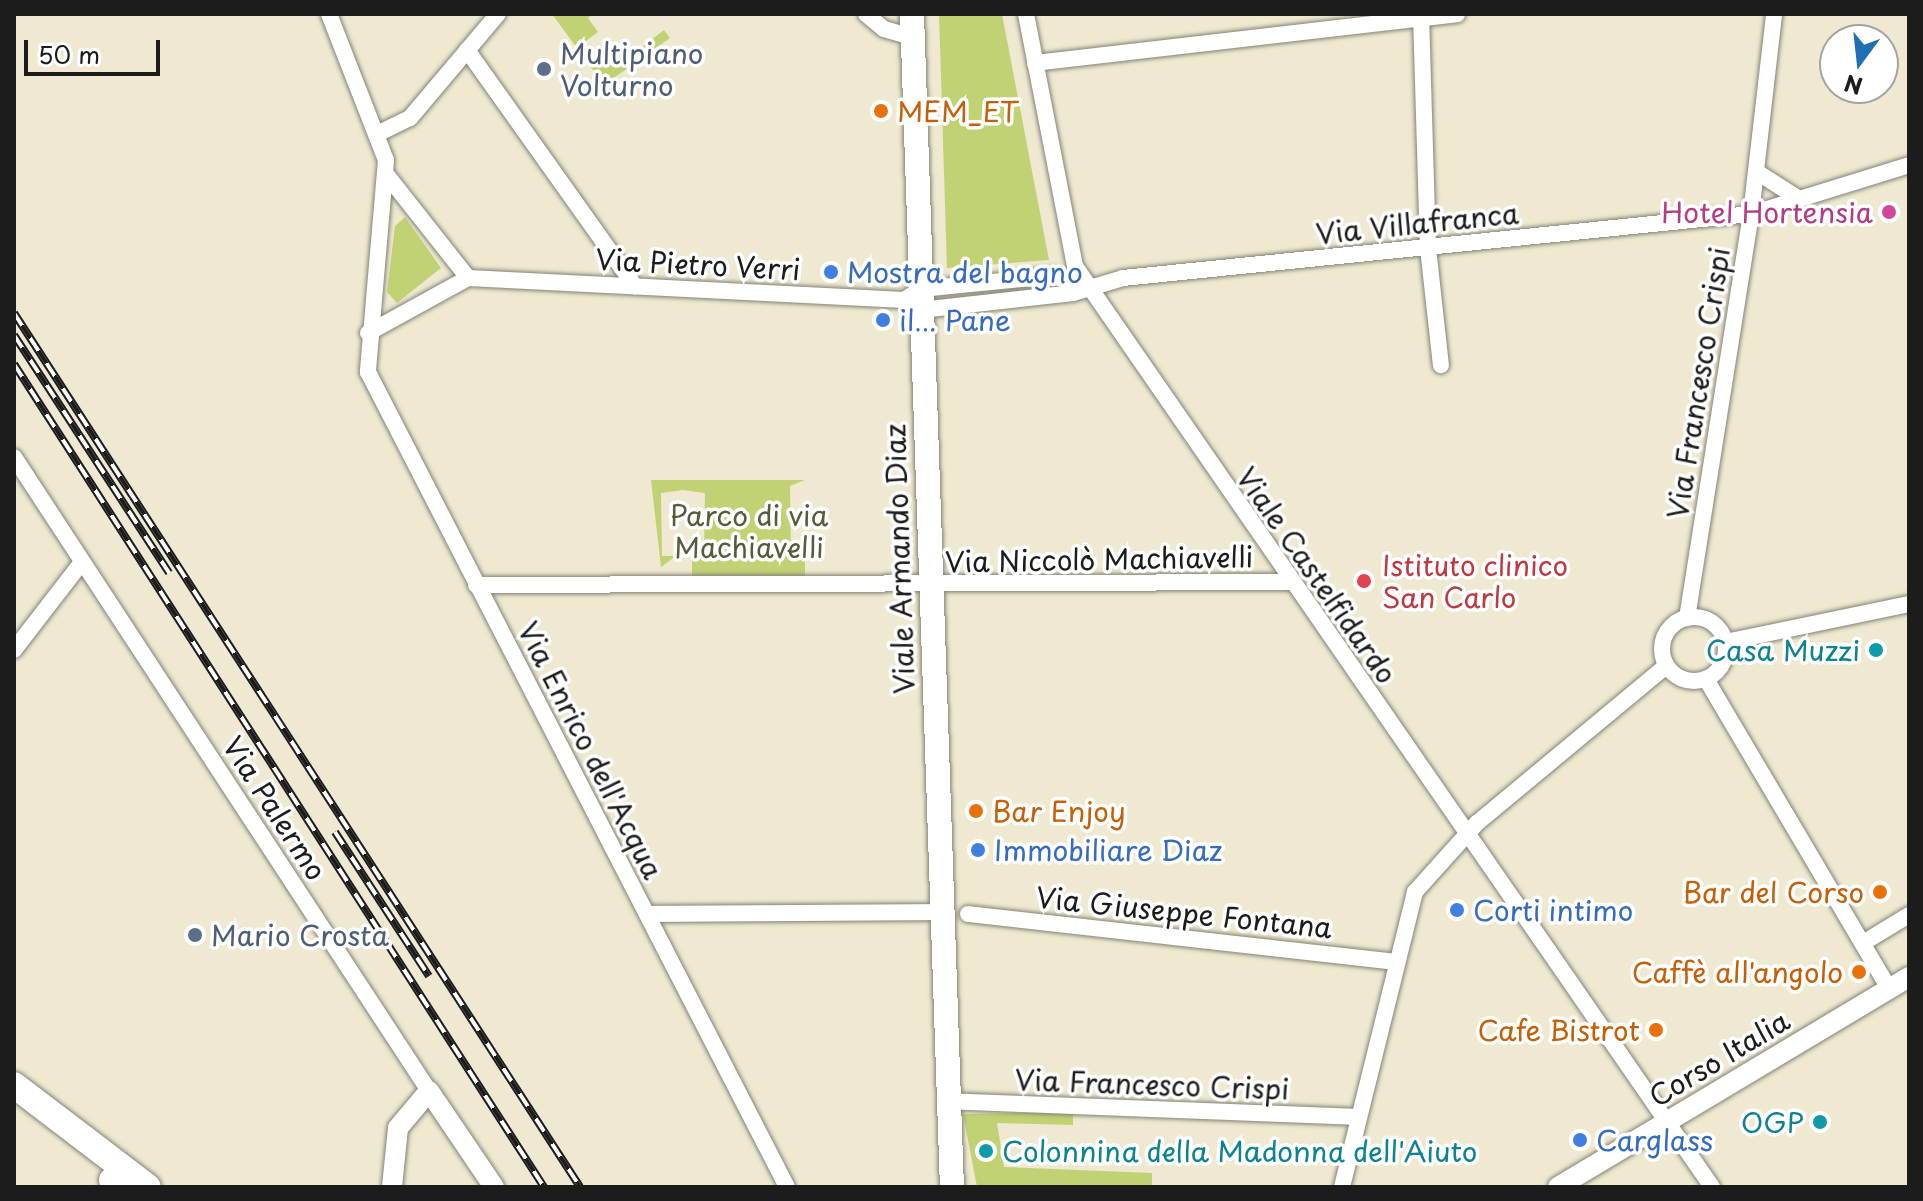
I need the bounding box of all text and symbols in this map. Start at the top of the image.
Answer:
scale bar [28,24,164,74]
north arrow [1819,24,1899,104]
text: 50 m [38,36,100,72]
place label: Multipiano Volturno [560,36,703,102]
marker: Multipiano Volturno [535,60,553,78]
text: N [1840,68,1866,104]
place label: MEM_ET [897,94,1019,128]
marker: MEM_ET [872,102,890,120]
place label: Hotel Hortensia [1661,195,1873,229]
street label: Via Villafranca [1314,196,1520,250]
marker: Hotel Hortensia [1880,203,1898,221]
street label: Via Pietro Verri [595,242,801,286]
street label: Via Francesco Crispi [1660,245,1736,521]
place label: Mostra del bagno [847,255,1081,289]
marker: Mostra del bagno [822,263,840,281]
place label: il... Pane [899,303,1011,337]
marker: il... Pane [874,311,892,329]
street label: Viale Armando Diaz [877,422,921,696]
street label: Viale Castelfidardo [1229,460,1405,690]
park label: Parco di via Machiavelli [669,498,829,564]
street label: Via Niccolò Machiavelli [944,540,1254,578]
place label: Istituto clinico San Carlo [1382,548,1571,614]
marker: Istituto clinico San Carlo [1353,570,1375,592]
street label: Via Enrico dell'Acqua [512,616,670,884]
place label: Casa Muzzi [1705,633,1860,667]
marker: Casa Muzzi [1867,641,1885,659]
street label: Via Palermo [216,730,334,886]
place label: Bar Enjoy [992,794,1125,828]
marker: Bar Enjoy [967,802,985,820]
place label: Immobiliare Diaz [994,833,1222,867]
marker: Immobiliare Diaz [969,841,987,859]
place label: Bar del Corso [1681,875,1864,909]
street label: Via Giuseppe Fontana [1035,880,1333,944]
marker: Bar del Corso [1871,883,1889,901]
place label: Corti intimo [1473,893,1635,927]
marker: Corti intimo [1448,901,1466,919]
place label: Mario Crosta [211,918,389,952]
marker: Mario Crosta [186,926,204,944]
place label: Caffè all'angolo [1631,955,1843,989]
marker: Caffè all'angolo [1850,963,1868,981]
street label: Corso Italia [1643,1003,1795,1113]
place label: Cafe Bistrot [1477,1013,1640,1047]
marker: Cafe Bistrot [1647,1021,1665,1039]
street label: Via Francesco Crispi [1015,1062,1289,1106]
place label: OGP [1741,1105,1804,1139]
marker: OGP [1811,1113,1829,1131]
place label: Carglass [1596,1123,1713,1157]
marker: Carglass [1571,1131,1589,1149]
place label: Colonnina della Madonna dell'Aiuto [1002,1134,1479,1168]
marker: Colonnina della Madonna dell'Aiuto [977,1142,995,1160]

